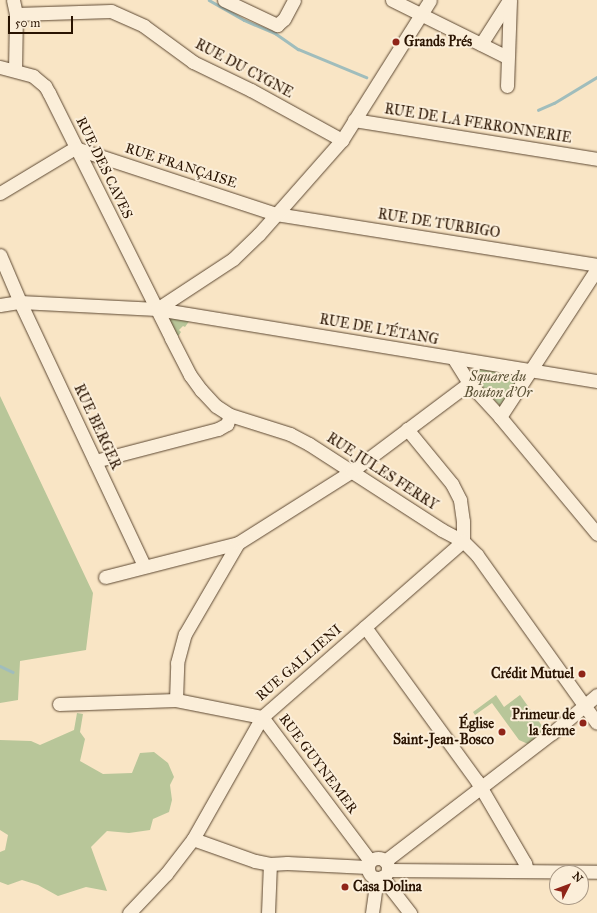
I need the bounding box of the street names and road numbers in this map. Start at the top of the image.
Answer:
street label: RUE DU CYGNE [192,36,296,102]
street label: RUE DE LA FERRONNERIE [383,101,573,147]
street label: RUE DES CAVES [72,114,136,222]
street label: RUE FRANÇAISE [123,140,239,192]
street label: RUE DE TURBIGO [377,206,501,242]
street label: RUE DE L'ÉTANG [318,311,440,349]
street label: RUE BERGER [70,382,124,472]
street label: RUE JULES FERRY [323,430,441,514]
street label: RUE GALLIENI [253,621,345,705]
street label: RUE GUYNEMER [275,711,361,817]

